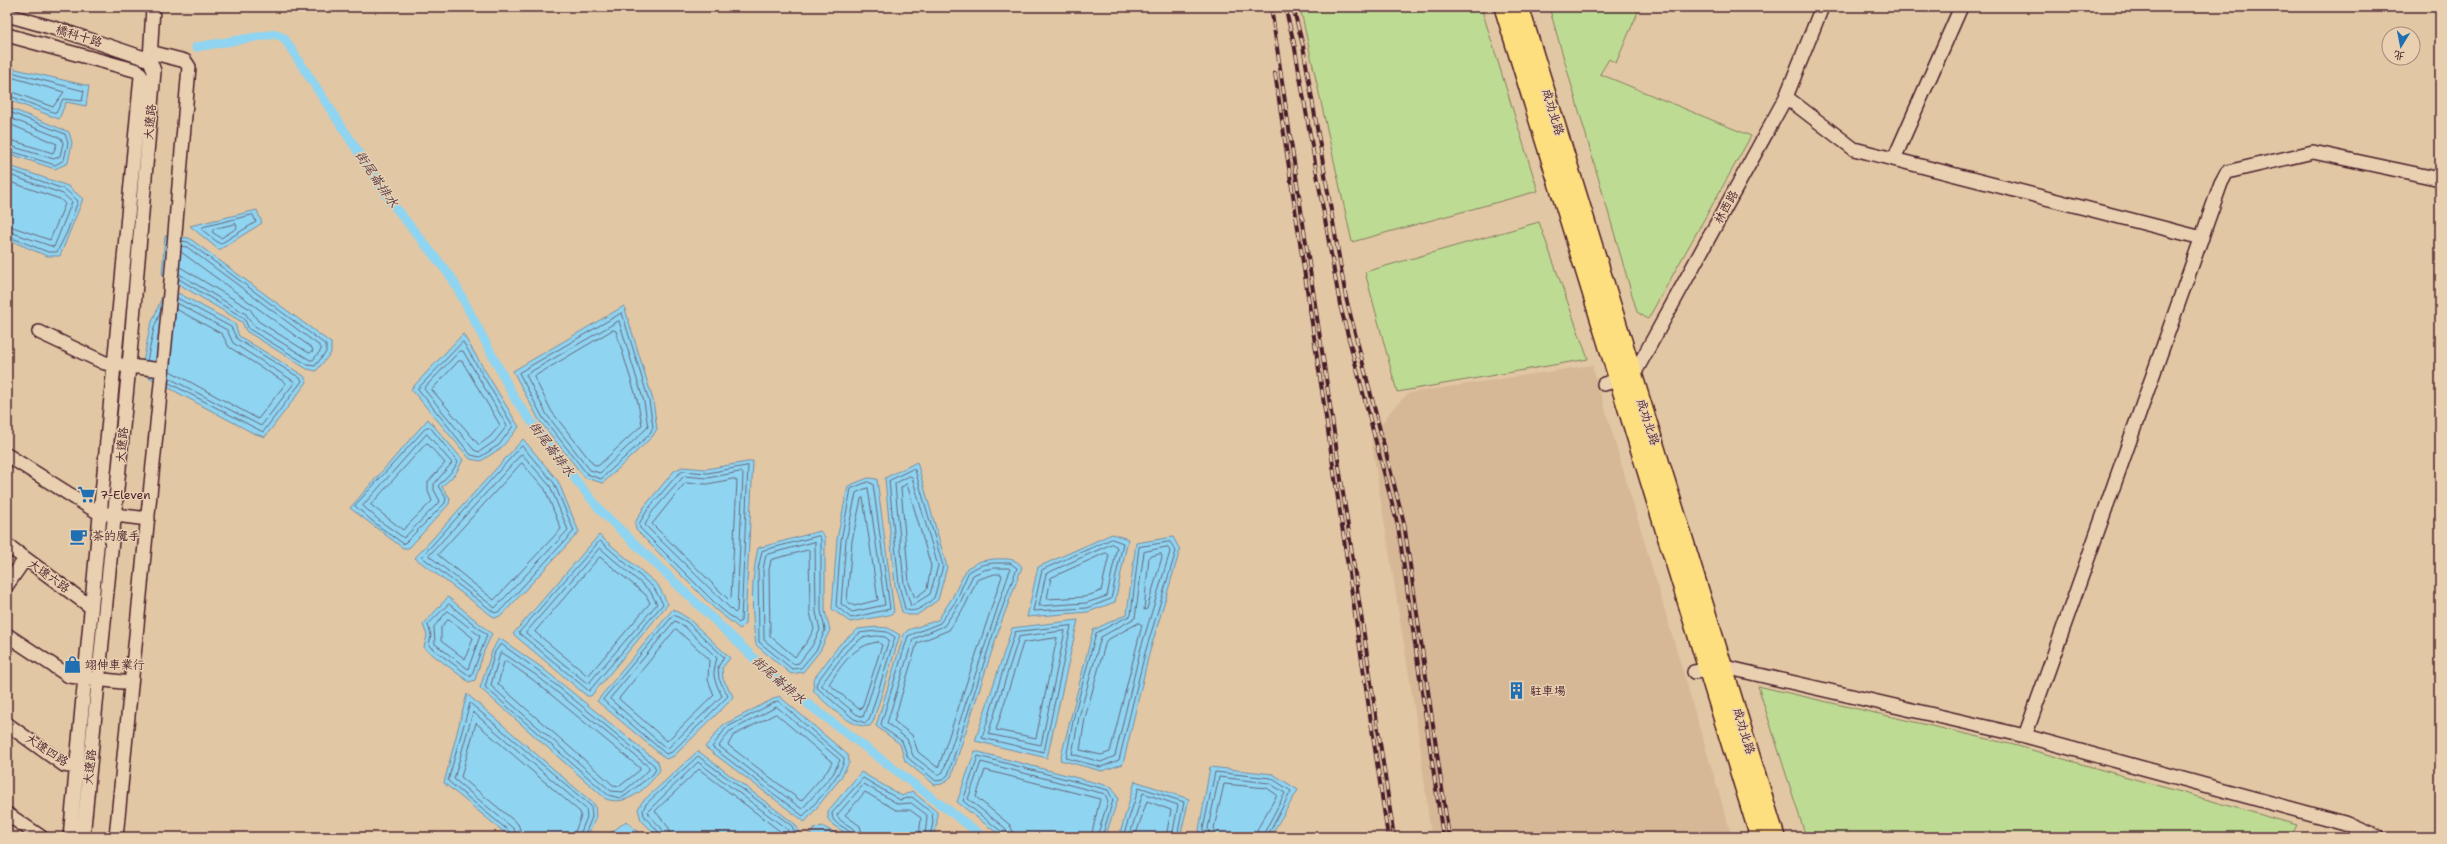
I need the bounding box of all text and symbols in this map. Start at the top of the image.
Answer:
street label: 橋科十路 [54,21,104,51]
north arrow [2381,26,2421,66]
text: 北 [2393,47,2406,64]
street label: 成功北路 [1538,87,1568,137]
street label: 大遼路 [140,103,160,141]
water label: 街尾崙排水 [352,147,403,212]
street label: 林西路 [1710,187,1742,227]
street label: 成功北路 [1633,397,1663,447]
water label: 街尾崙排水 [526,418,579,481]
street label: 大遼路 [112,426,132,464]
supermarket icon: 7-Eleven [77,485,97,505]
place label: 7-Eleven [100,487,151,503]
cafe icon: 茶的魔手 [69,526,89,546]
place label: 茶的魔手 [92,528,140,544]
street label: 大遼六路 [25,555,73,597]
water label: 街尾崙排水 [749,652,810,708]
shop icon: 翊伸車業行 [62,655,82,675]
place label: 翊伸車業行 [85,657,145,673]
building icon: 駐車場 [1507,681,1527,701]
place label: 駐車場 [1530,683,1566,699]
street label: 成功北路 [1729,706,1759,756]
street label: 大遼四路 [23,730,71,770]
street label: 大遼路 [80,748,100,786]

